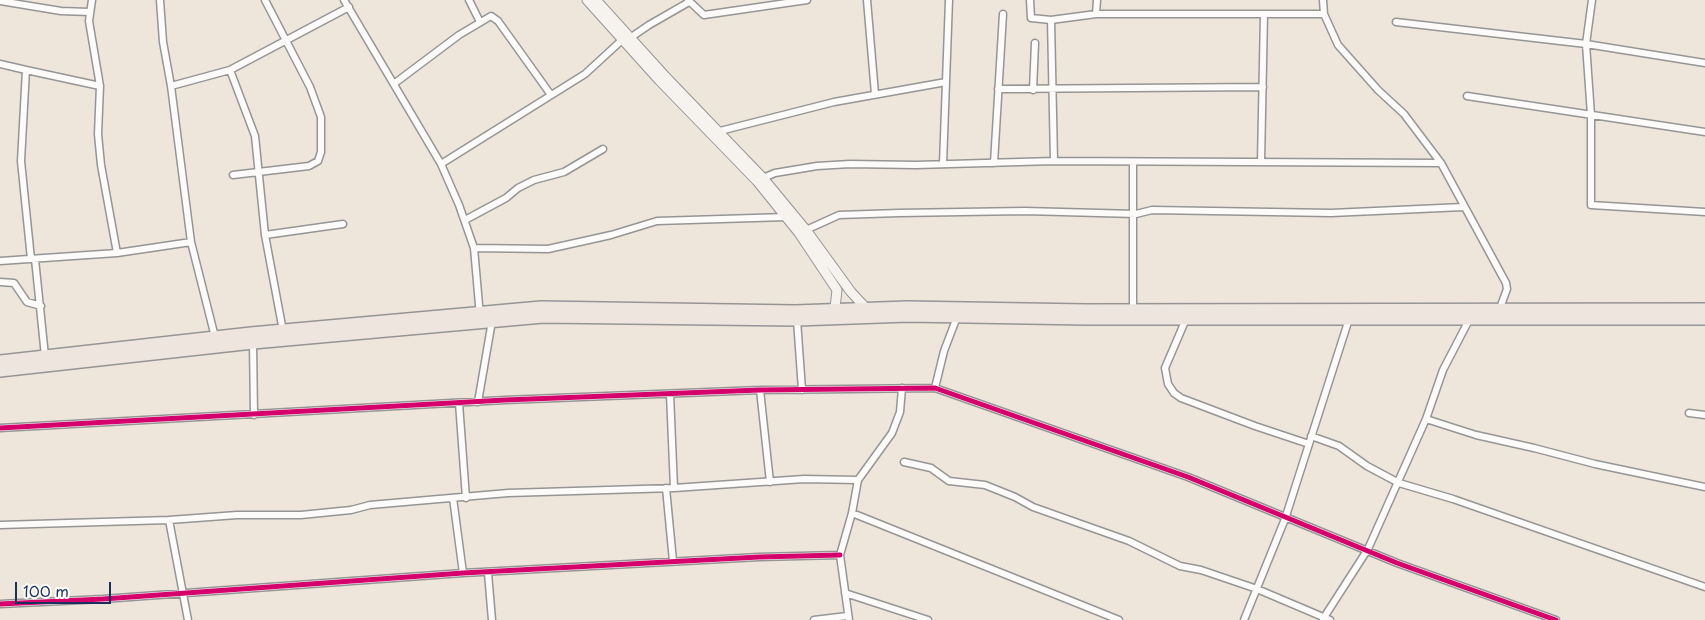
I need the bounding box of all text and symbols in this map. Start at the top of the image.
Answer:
scale bar [18,572,114,604]
text: 100 m [23,579,69,602]

